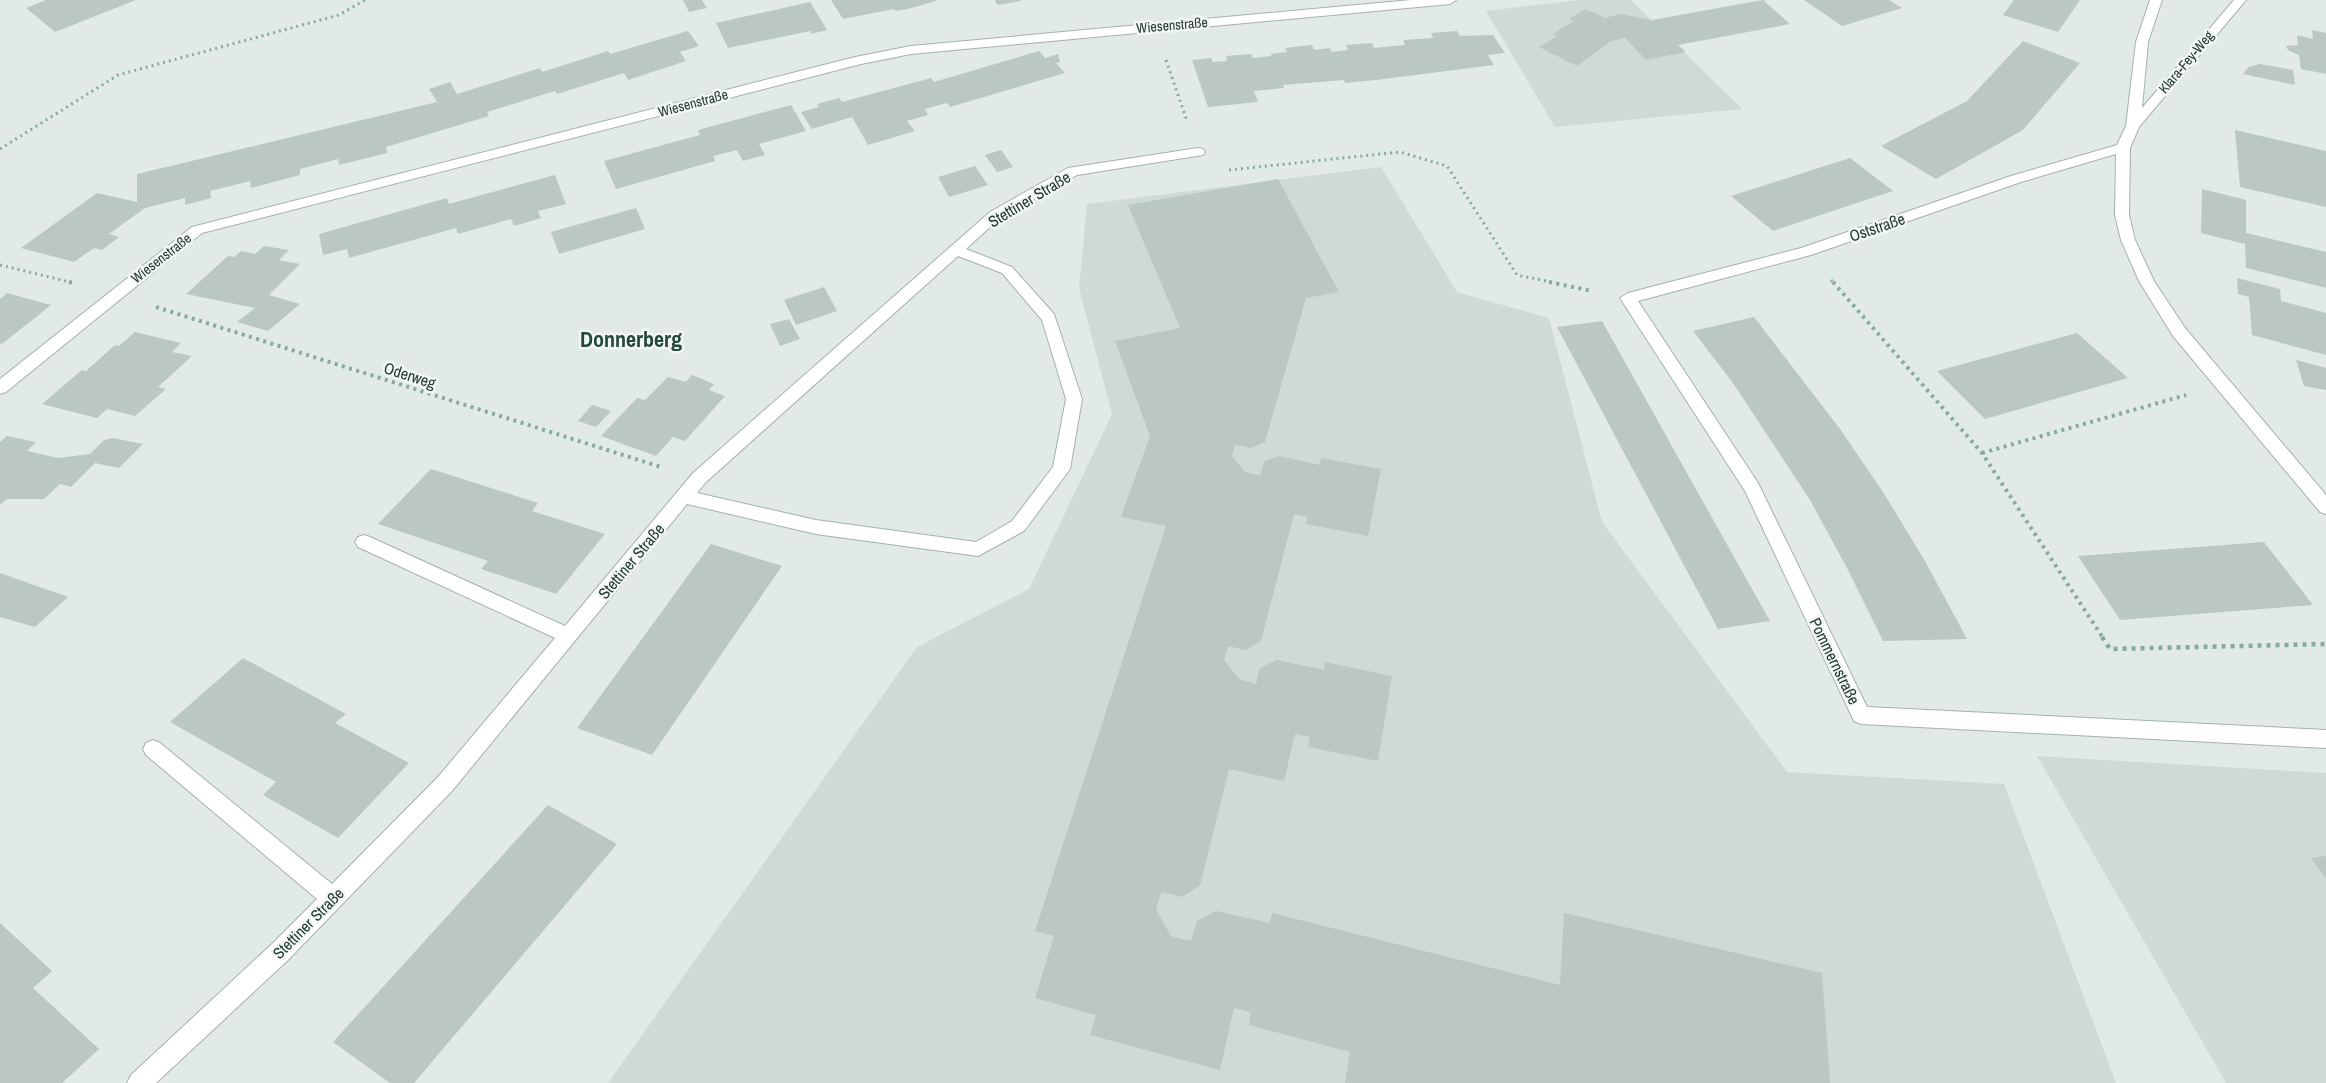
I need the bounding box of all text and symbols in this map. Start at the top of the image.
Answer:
street label: Wiesenstraße [1136,13,1208,37]
street label: Klara-Fey-Weg [2155,26,2218,97]
street label: Wiesenstraße [656,85,730,121]
street label: Stettiner Straße [984,166,1074,232]
street label: Oststraße [1846,207,1908,247]
street label: Wiesenstraße [127,229,195,287]
district label: Donnerberg [580,324,682,354]
street label: Oderweg [381,356,439,394]
street label: Stettiner Straße [593,518,669,604]
street label: Pommernstraße [1804,614,1866,708]
street label: Stettiner Straße [267,882,349,964]

